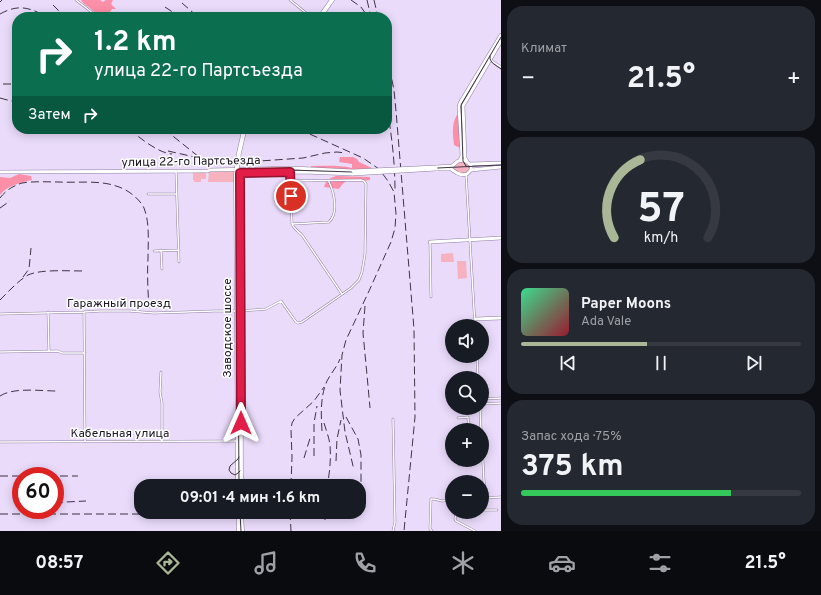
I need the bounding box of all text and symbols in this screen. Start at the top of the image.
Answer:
text: 1.2 km [94,25,177,61]
icon: right [28,28,80,80]
text: Климат [521,41,567,57]
text: улица 22-го Партсъезда [94,60,303,83]
text: 21.5° [627,61,695,98]
text: − [521,66,535,93]
text: + [787,66,801,93]
icon: right [79,104,101,126]
text: Затем [28,106,71,125]
street label: улица 22-го Партсъезда [121,153,261,171]
pin [274,179,308,213]
text: 57 [637,184,685,237]
icon: arrive [280,185,302,207]
text: km/h [644,228,678,246]
street label: Заводское шоссе [220,278,236,378]
text: Paper Moons [581,295,671,314]
street label: Гаражный проезд [67,296,171,312]
text: Ada Vale [581,314,631,330]
map controls [445,319,489,519]
button: sound [445,319,489,363]
icon: previous [557,352,579,374]
icon: pause [650,352,672,374]
icon: next [743,352,765,374]
button: search [445,371,489,415]
position arrow [220,402,262,444]
button: + [445,423,489,467]
street label: Кабельная улица [71,426,169,442]
text: Запас хода · 75% [521,429,621,445]
text: 375 km [521,449,624,486]
speed limit sign: 60 [12,467,64,519]
button: − [445,475,489,519]
text: 09:01 · 4 мин · 1.6 km [180,489,320,508]
icon: directions [154,549,182,577]
icon: music [252,549,280,577]
icon: phone [351,549,379,577]
icon: climate [449,549,477,577]
icon: car [548,549,576,577]
icon: filters [646,549,674,577]
text: 08:57 [35,552,83,575]
text: 21.5° [745,552,786,575]

